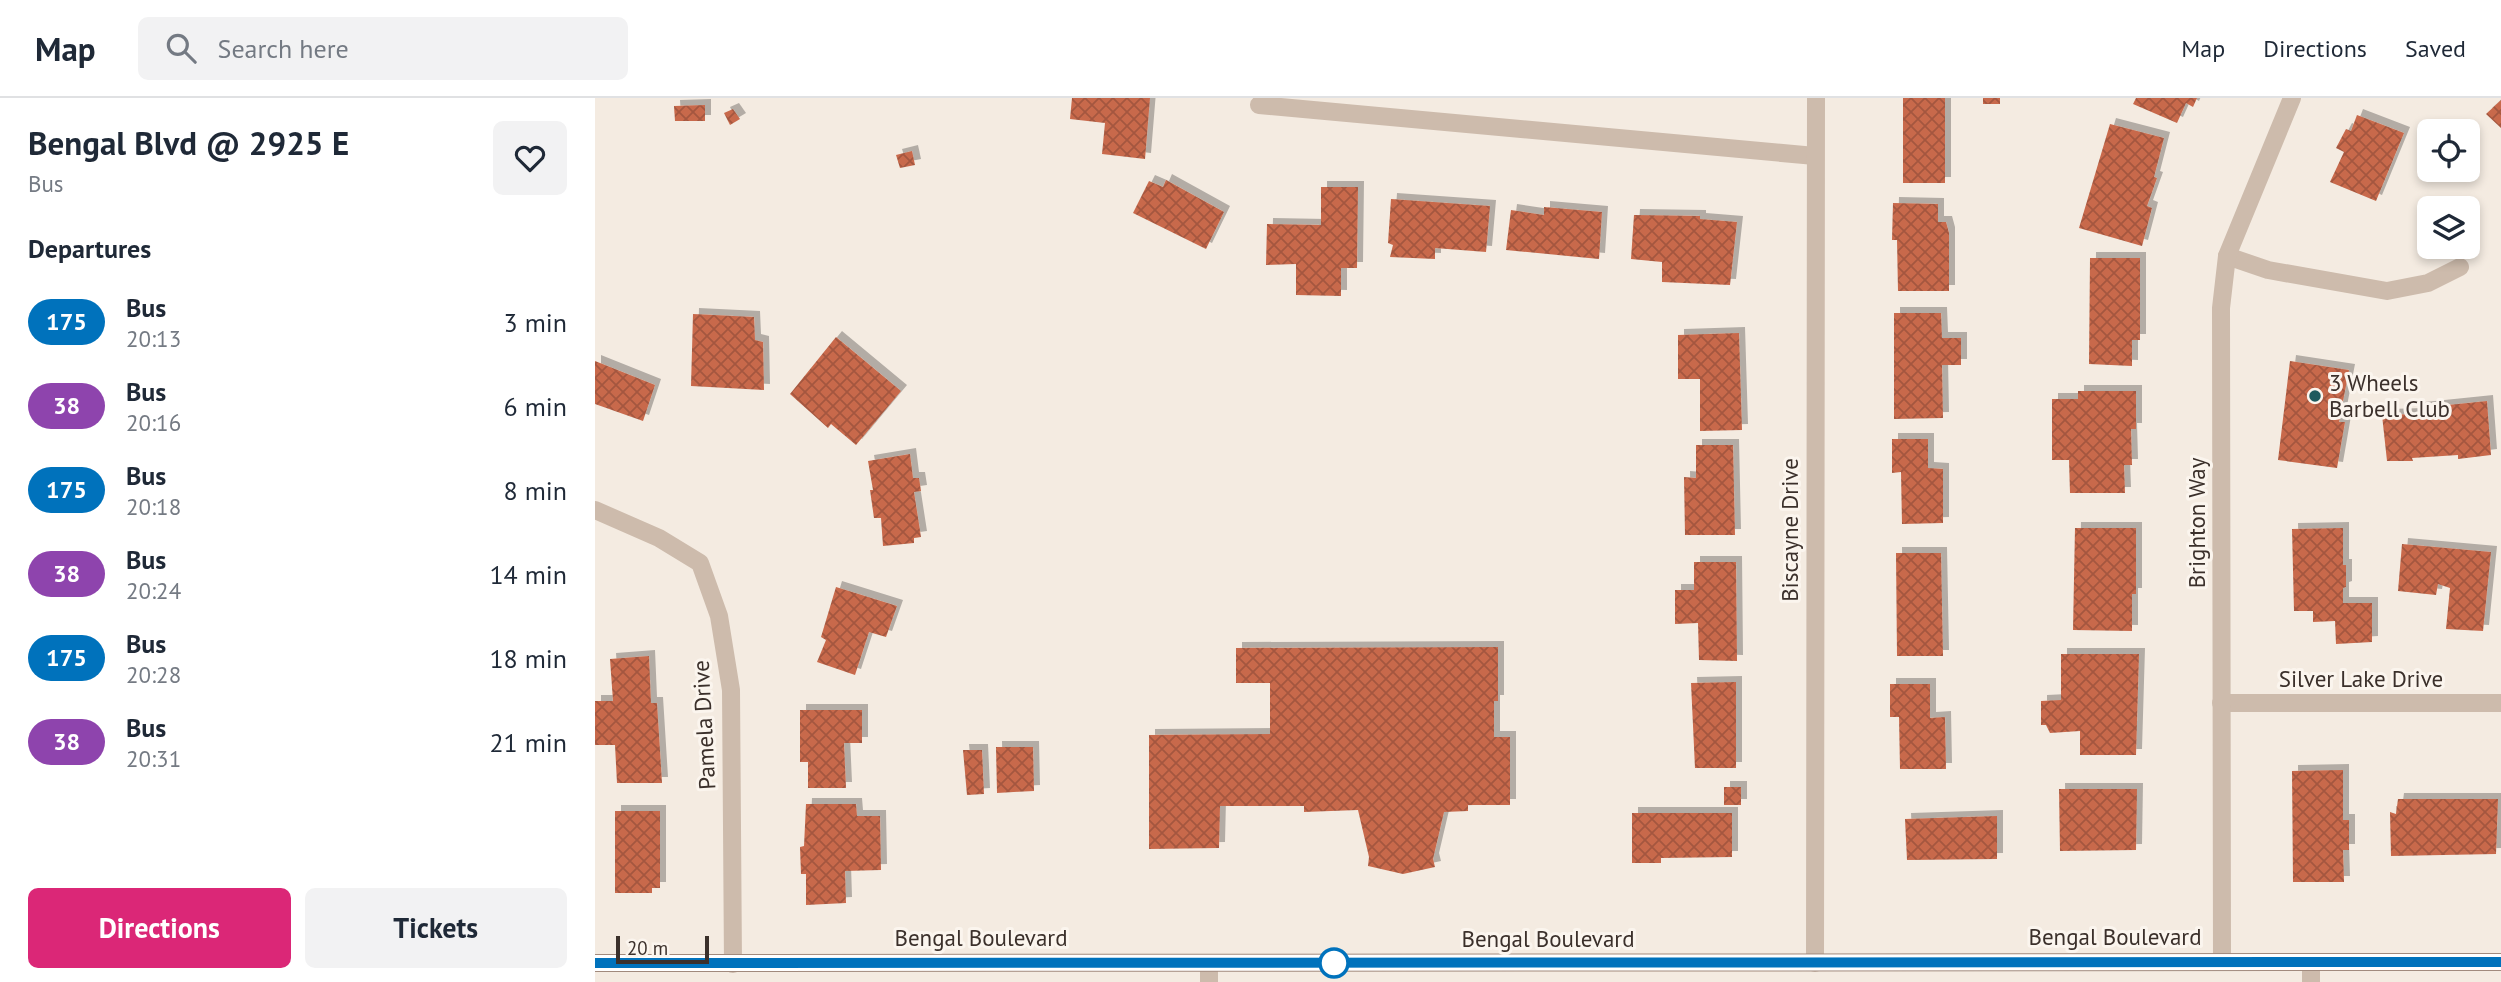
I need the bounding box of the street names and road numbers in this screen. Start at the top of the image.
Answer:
street label: Brighton Way [2182,457,2211,588]
street label: Biscayne Drive [1775,458,1804,602]
street label: Pamela Drive [686,660,721,791]
street label: Silver Lake Drive [2279,664,2443,693]
street label: Bengal Boulevard [2028,922,2202,951]
street label: Bengal Boulevard [894,923,1068,952]
street label: Bengal Boulevard [1461,924,1635,953]

